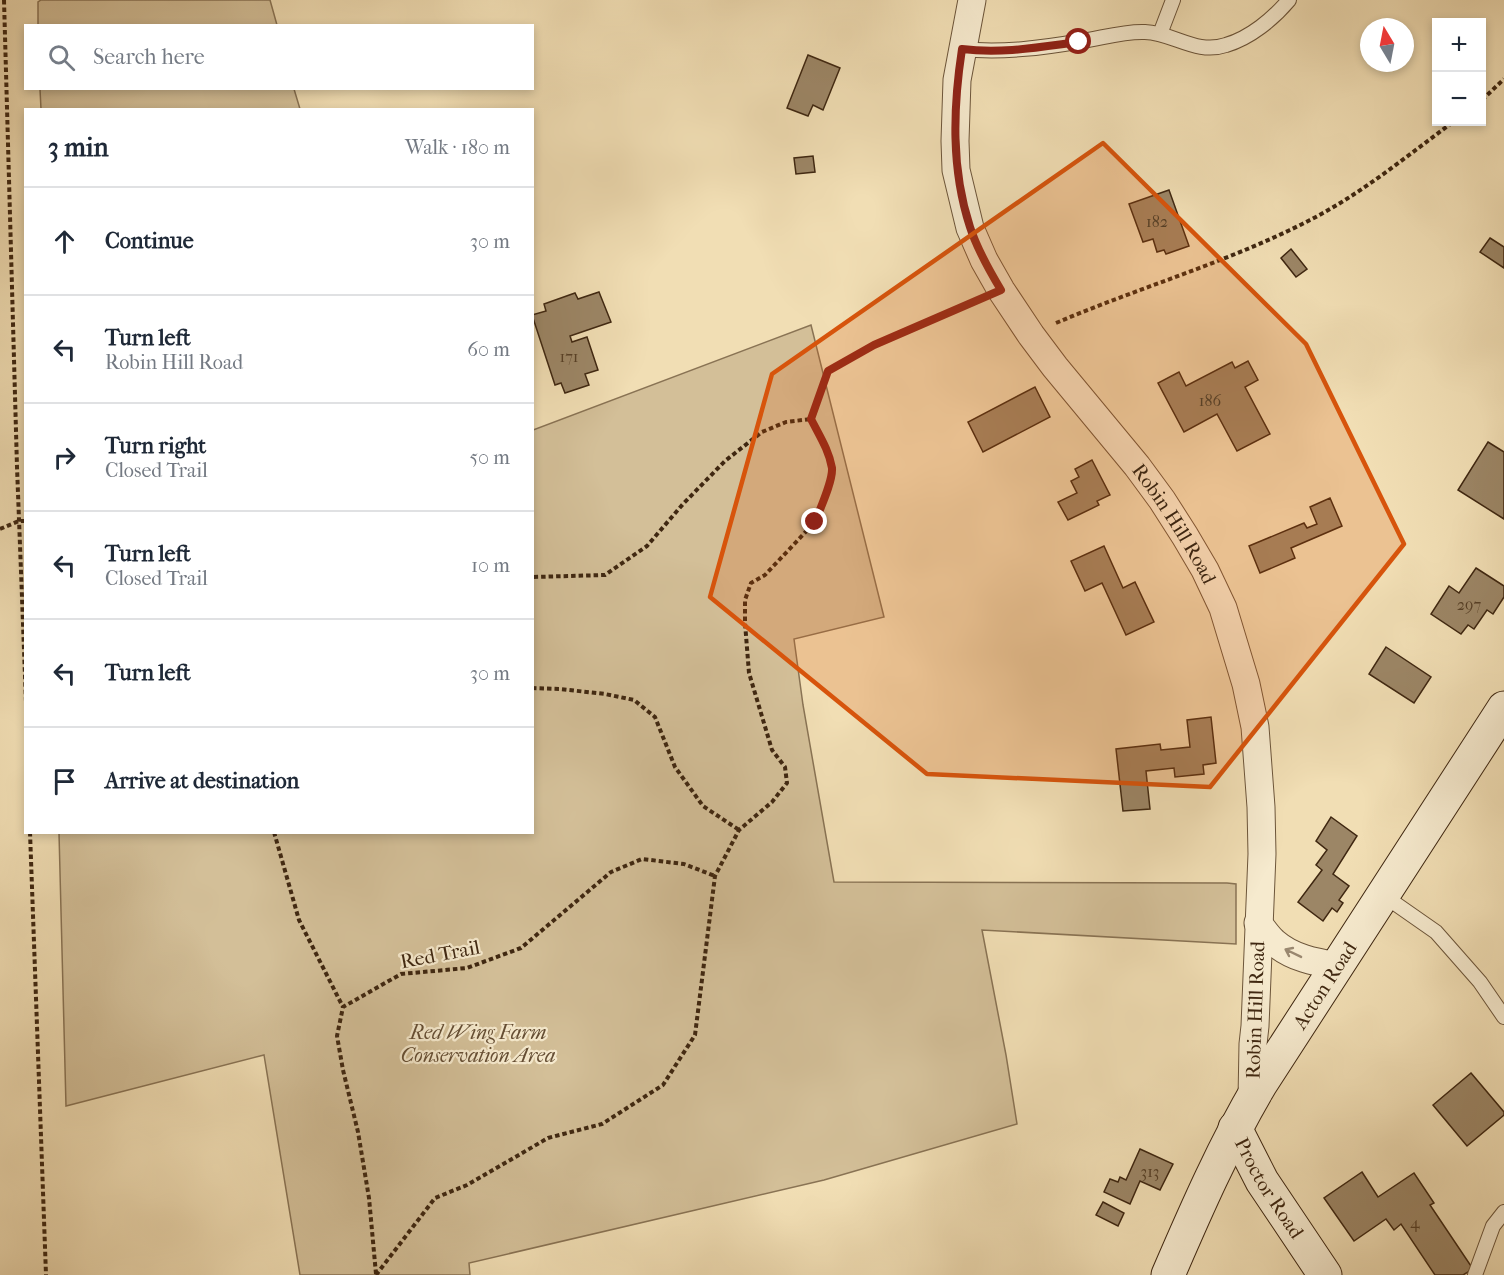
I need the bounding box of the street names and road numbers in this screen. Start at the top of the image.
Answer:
street label: Robin Hill Road [1127,459,1221,588]
street label: Red Trail [398,935,482,973]
street label: Acton Road [1288,937,1362,1034]
street label: Robin Hill Road [1242,940,1269,1079]
street label: Proctor Road [1230,1134,1309,1244]

